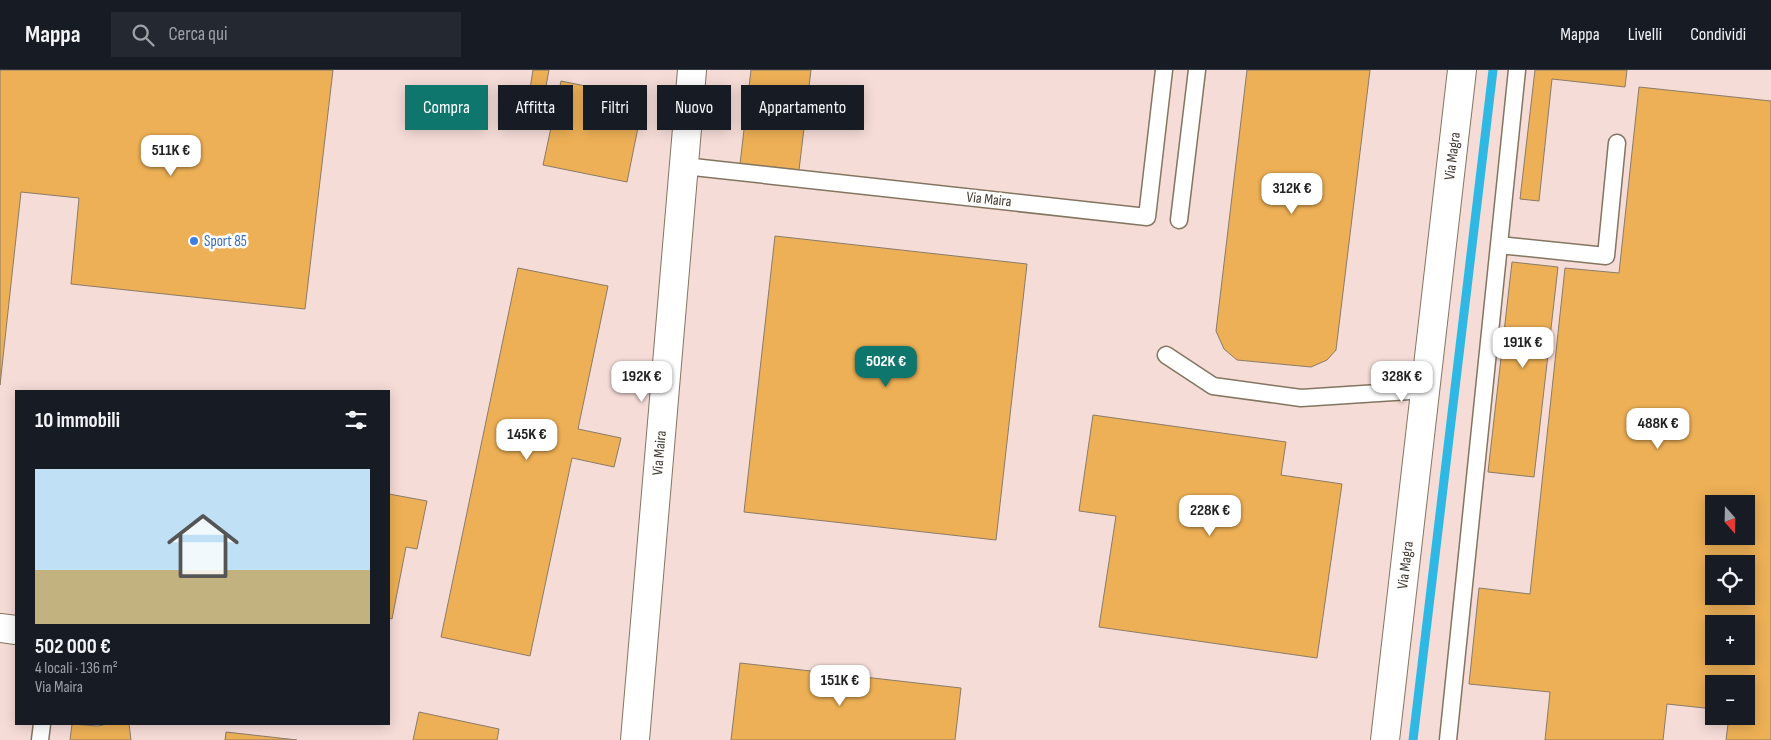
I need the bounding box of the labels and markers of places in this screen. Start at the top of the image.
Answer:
pin: 511K € [130,134,212,177]
pin: 312K € [1251,172,1333,215]
place label: Sport 85 [204,232,247,251]
marker: Sport 85 [188,235,200,247]
pin: 191K € [1482,326,1564,369]
pin: 502K € [845,346,927,388]
pin: 192K € [601,360,683,403]
pin: 328K € [1361,360,1443,403]
pin: 488K € [1617,408,1699,450]
pin: 145K € [486,418,568,461]
pin: 228K € [1169,494,1251,537]
pin: 151K € [799,664,881,707]

